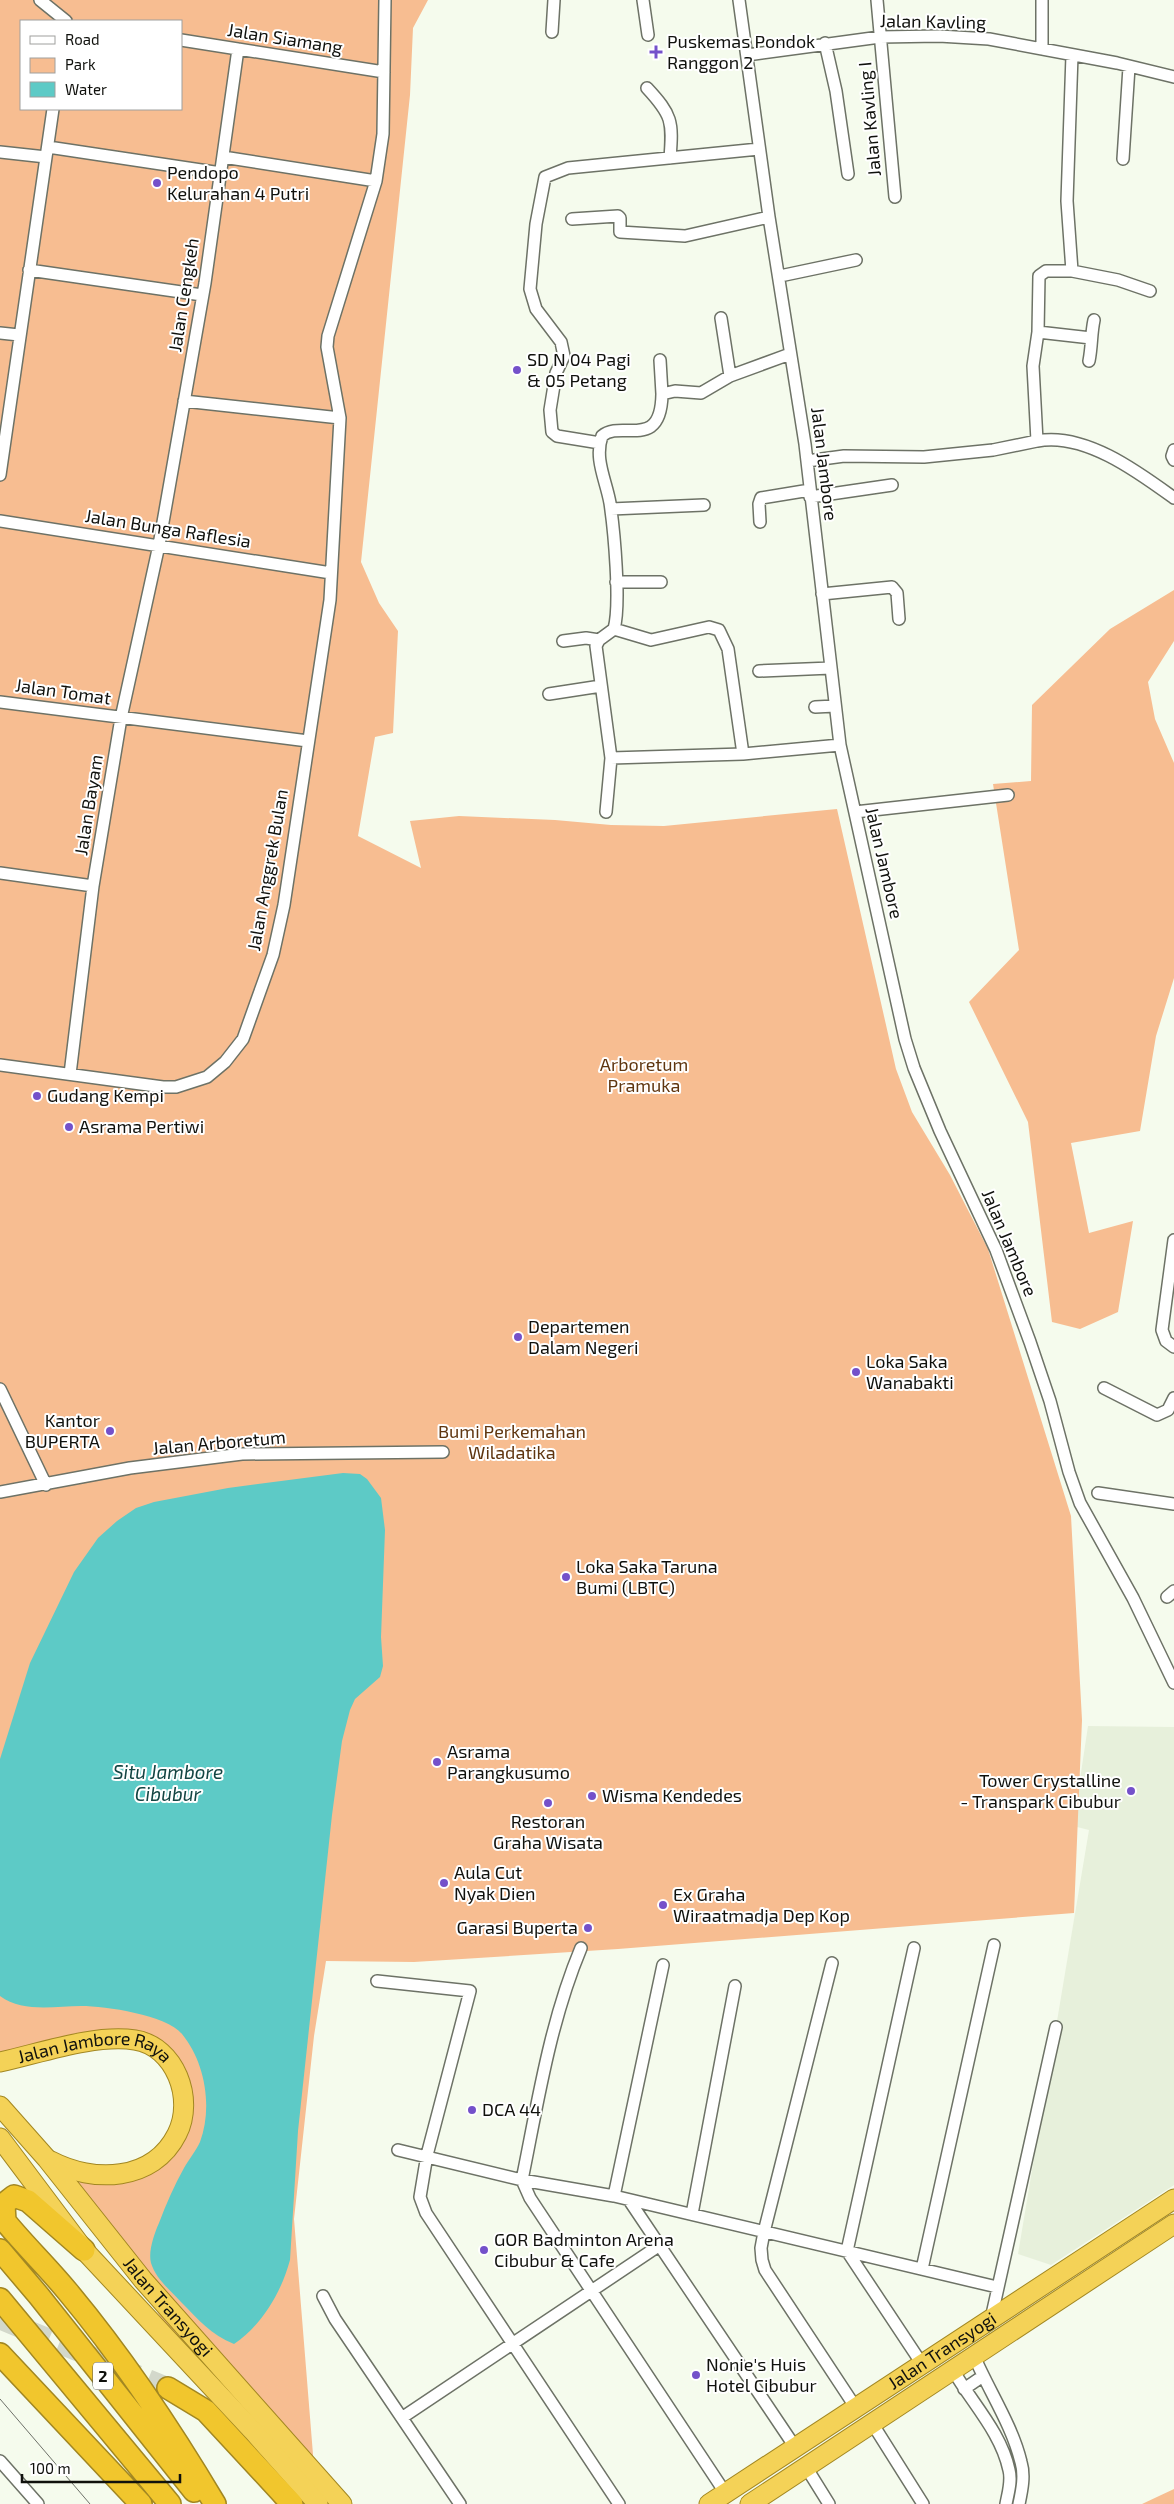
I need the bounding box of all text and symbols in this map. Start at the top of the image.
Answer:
street label: Jalan Kavling [880,9,986,33]
street label: Jalan Siamang [226,18,344,58]
legend [20,20,182,110]
text: Road [65,30,100,48]
place label: Puskemas Pondok Ranggon 2 [667,30,815,73]
marker: Puskemas Pondok Ranggon 2 [649,45,663,59]
text: Park [65,55,96,73]
street label: Jalan Kavling I [853,61,885,177]
text: Water [65,80,107,98]
place label: Pendopo Kelurahan 4 Putri [167,161,309,204]
marker: Pendopo Kelurahan 4 Putri [151,177,163,189]
street label: Jalan Cengkeh [163,236,203,353]
place label: SD N 04 Pagi & 05 Petang [527,348,631,391]
marker: SD N 04 Pagi & 05 Petang [511,364,523,376]
street label: Jalan Jambore [807,406,843,522]
street label: Jalan Bunga Raflesia [84,504,253,552]
street label: Jalan Tomat [14,673,113,709]
street label: Jalan Bayam [69,753,107,857]
street label: Jalan Anggrek Bulan [242,787,292,952]
street label: Jalan Jambore [861,805,909,921]
park label: Arboretum Pramuka [600,1053,688,1096]
place label: Gudang Kempi [47,1084,164,1106]
marker: Gudang Kempi [31,1090,43,1102]
place label: Asrama Pertiwi [79,1115,204,1137]
marker: Asrama Pertiwi [63,1121,75,1133]
street label: Jalan Jambore [977,1186,1042,1299]
place label: Departemen Dalam Negeri [528,1315,639,1358]
marker: Departemen Dalam Negeri [512,1331,524,1343]
place label: Loka Saka Wanabakti [866,1350,954,1393]
marker: Loka Saka Wanabakti [850,1366,862,1378]
place label: Kantor BUPERTA [25,1409,101,1452]
park label: Bumi Perkemahan Wiladatika [438,1420,586,1463]
marker: Kantor BUPERTA [104,1425,116,1437]
street label: Jalan Arboretum [151,1425,286,1459]
place label: Loka Saka Taruna Bumi (LBTC) [576,1555,718,1598]
marker: Loka Saka Taruna Bumi (LBTC) [560,1571,572,1583]
place label: Asrama Parangkusumo [447,1740,570,1783]
marker: Asrama Parangkusumo [431,1756,443,1768]
water label: Situ Jambore Cibubur [113,1760,223,1805]
place label: Tower Crystalline - Transpark Cibubur [960,1769,1121,1812]
place label: Wisma Kendedes [602,1784,742,1806]
marker: Tower Crystalline - Transpark Cibubur [1125,1785,1137,1797]
marker: Wisma Kendedes [586,1790,598,1802]
marker: Restoran Graha Wisata [542,1797,554,1809]
place label: Restoran Graha Wisata [493,1810,603,1853]
place label: Aula Cut Nyak Dien [454,1861,536,1904]
marker: Aula Cut Nyak Dien [438,1877,450,1889]
place label: Ex Graha Wiraatmadja Dep Kop [673,1883,850,1926]
marker: Ex Graha Wiraatmadja Dep Kop [657,1899,669,1911]
place label: Garasi Buperta [457,1916,578,1938]
marker: Garasi Buperta [582,1922,594,1934]
text: Jalan Jambore Raya [15,2027,177,2067]
street label: Jalan Jambore Raya [11,2049,171,2077]
place label: DCA 44 [482,2098,541,2120]
marker: DCA 44 [466,2104,478,2116]
place label: GOR Badminton Arena Cibubur & Cafe [494,2228,674,2271]
marker: GOR Badminton Arena Cibubur & Cafe [478,2244,490,2256]
street label: Jalan Transyogi [119,2252,218,2361]
street label: Jalan Transyogi [883,2307,1000,2394]
place label: Nonie's Huis Hotel Cibubur [706,2353,817,2396]
road number: 2 [93,2362,113,2390]
marker: Nonie's Huis Hotel Cibubur [690,2369,702,2381]
scale bar [22,2452,180,2484]
text: 100 m [30,2459,71,2477]

